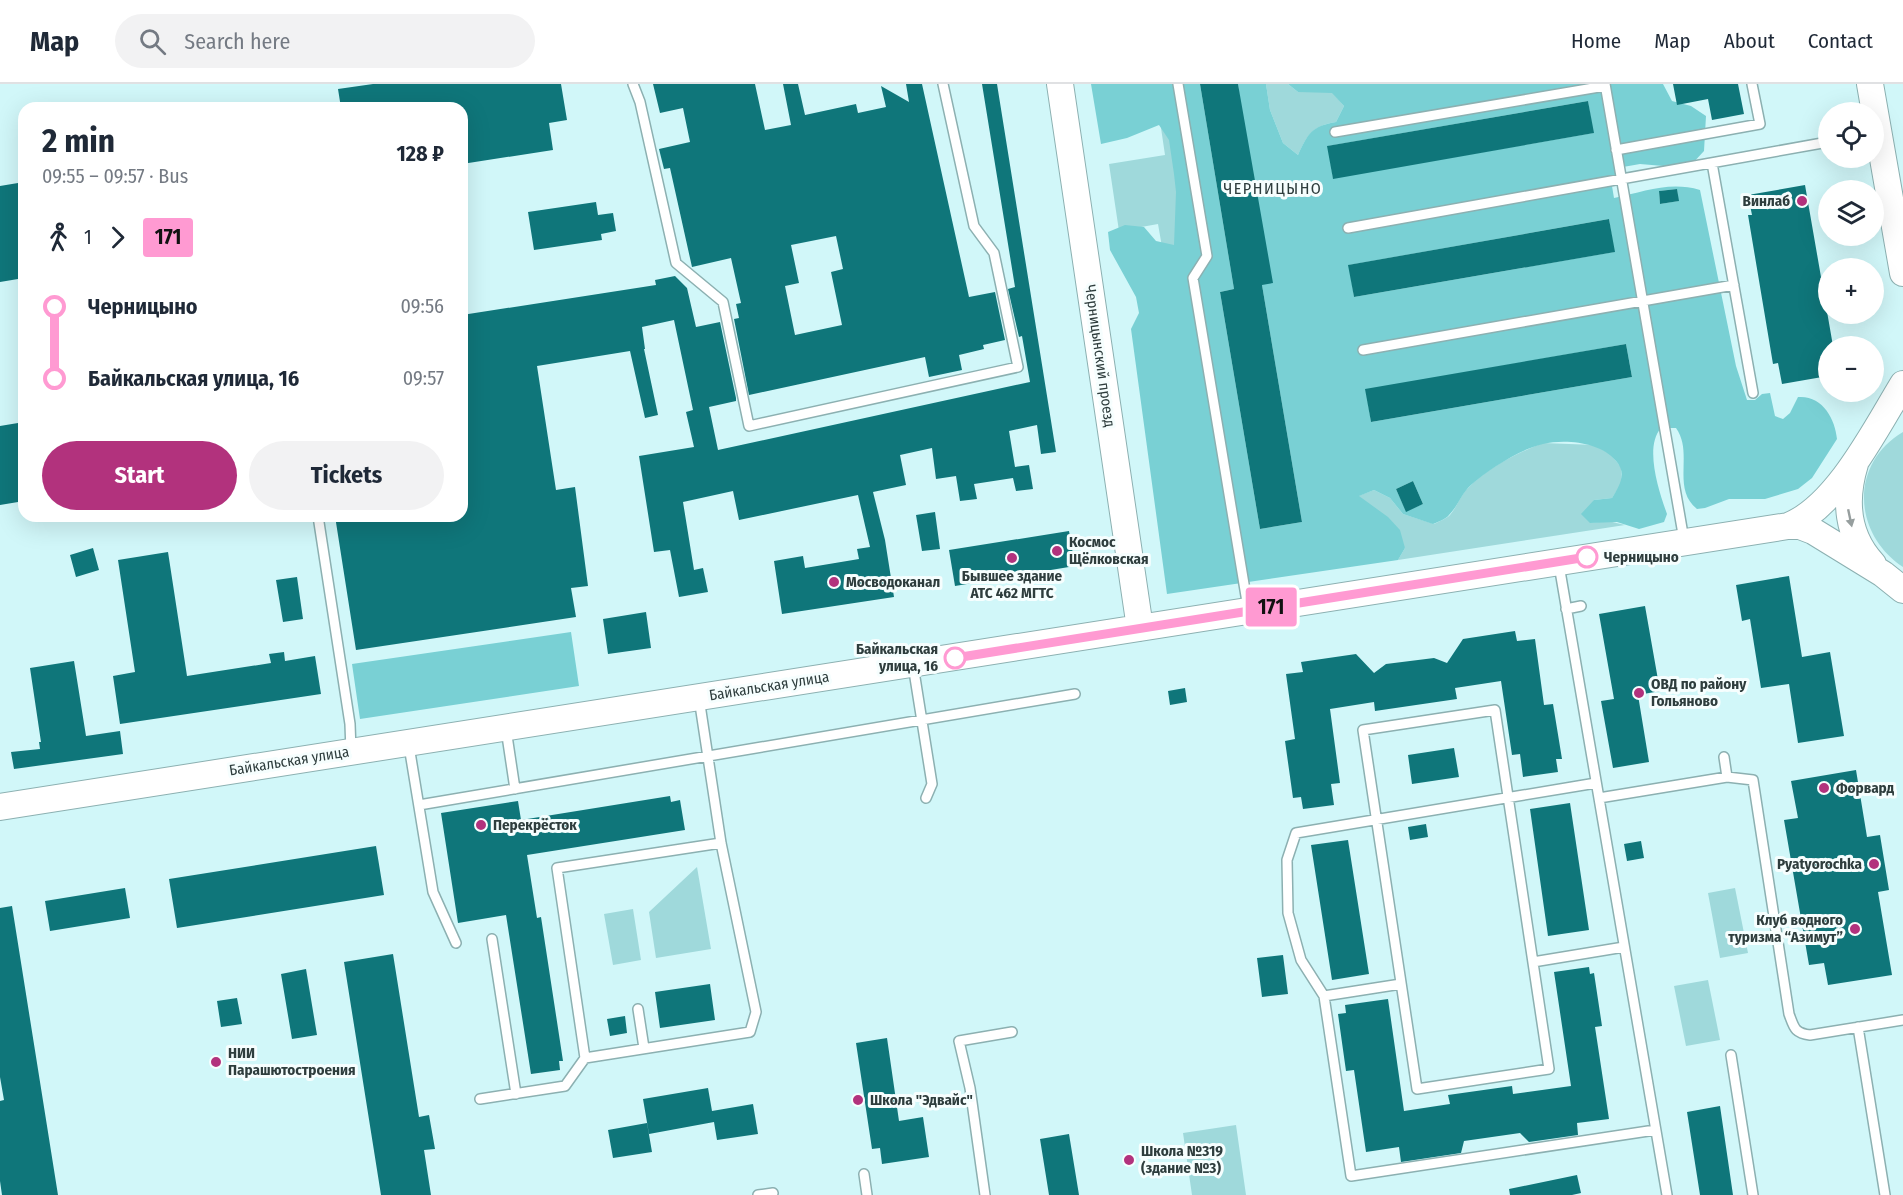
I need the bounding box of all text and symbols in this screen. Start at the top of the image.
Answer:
search box [115,14,535,68]
text: Map [30,25,79,58]
icon: search [136,25,169,58]
text: Search here [184,28,290,55]
text: Home [1571,28,1621,54]
text: Map [1654,28,1691,54]
text: About [1724,28,1775,54]
text: Contact [1808,28,1873,54]
map controls [1818,102,1884,402]
button: locate [1818,102,1884,168]
text: 2 min [42,121,115,161]
text: 128 ₽ [396,140,444,167]
text: 09:55 – 09:57 · Bus [42,164,188,188]
district label: ЧЕРНИЦЫНО [1224,179,1322,198]
button: layers [1818,180,1884,246]
place label: Винлаб [1743,192,1790,210]
marker: Винлаб [1795,194,1809,208]
icon: walk [42,221,75,254]
icon: forward [101,221,134,254]
text: 171 [155,224,181,250]
text: 1 [84,225,92,249]
button: + [1818,258,1884,324]
street label: Черницынский проезд [1081,284,1119,428]
text: Черницыно [88,293,198,320]
text: 09:56 [401,294,444,318]
button: − [1818,336,1884,402]
text: Байкальская улица, 16 [88,365,299,392]
text: 09:57 [403,366,444,390]
button: Start [42,441,237,510]
button: Tickets [249,441,444,510]
one-way arrow [1846,509,1855,528]
place label: Космос Щёлковская [1069,533,1149,568]
marker: Космос Щёлковская [1050,544,1064,558]
marker: Черницыно [1576,546,1598,568]
place label: Черницыно [1604,548,1679,566]
marker: Бывшее здание АТС 462 МГТС [1005,551,1019,565]
place label: Бывшее здание АТС 462 МГТС [962,567,1063,602]
place label: Мосводоканал [846,573,940,591]
marker: Мосводоканал [827,575,841,589]
line badge: 171 [1236,588,1306,626]
text: 171 [1258,594,1284,620]
place label: Байкальская улица, 16 [856,640,938,675]
marker: Байкальская улица, 16 [944,647,966,669]
street label: Байкальская улица [708,668,830,704]
place label: ОВД по району Гольяново [1651,675,1747,710]
marker: ОВД по району Гольяново [1632,686,1646,700]
street label: Байкальская улица [228,743,350,779]
place label: Форвард [1836,779,1895,797]
marker: Форвард [1817,781,1831,795]
place label: Перекрёсток [493,816,577,834]
marker: Перекрёсток [474,818,488,832]
place label: Pyatyorochka [1777,855,1863,873]
marker: Pyatyorochka [1867,857,1881,871]
place label: Клуб водного туризма “Азимут” [1728,911,1843,946]
marker: Клуб водного туризма “Азимут” [1848,922,1862,936]
place label: НИИ Парашютостроения [228,1044,356,1079]
marker: НИИ Парашютостроения [209,1055,223,1069]
place label: Школа "Эдвайс" [870,1091,973,1109]
marker: Школа "Эдвайс" [851,1093,865,1107]
place label: Школа №319 (здание №3) [1141,1142,1223,1177]
marker: Школа №319 (здание №3) [1122,1153,1136,1167]

